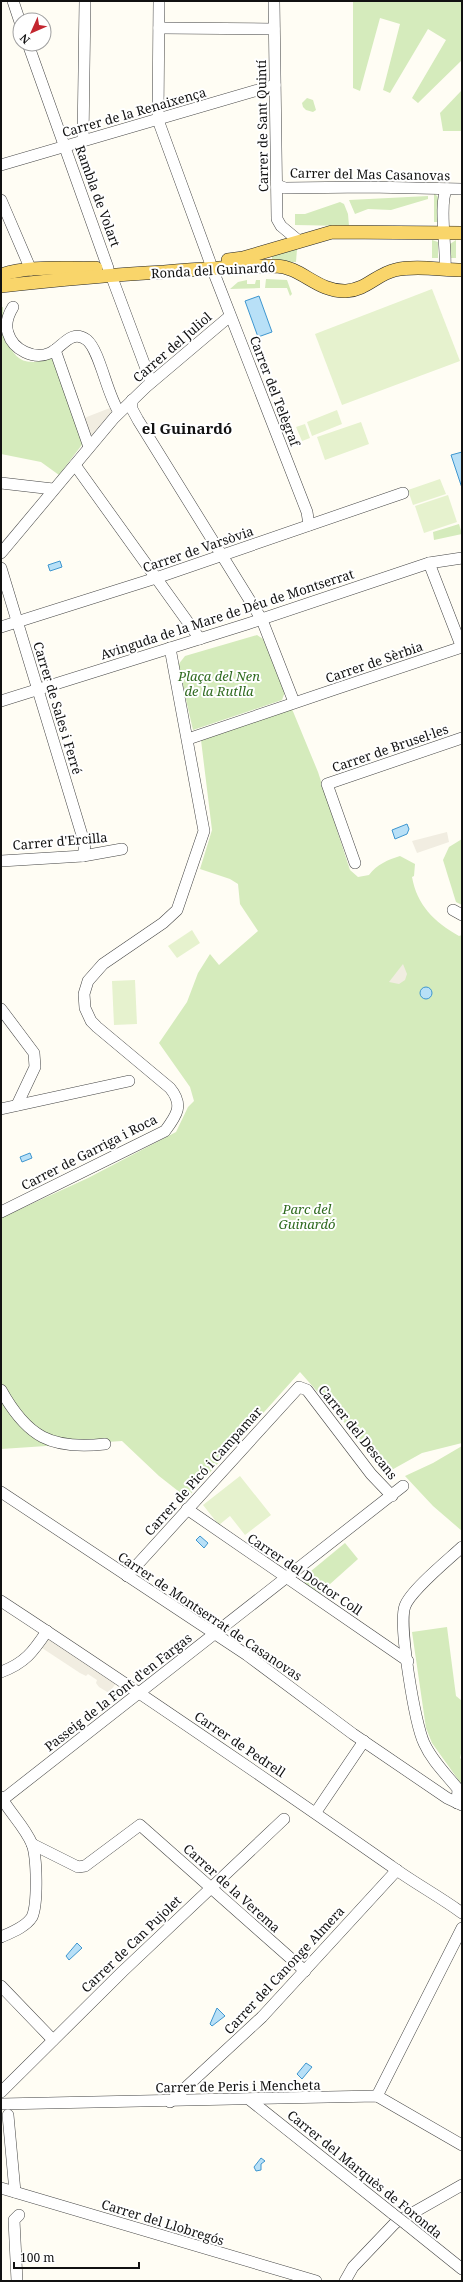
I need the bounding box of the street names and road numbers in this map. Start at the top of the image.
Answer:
street label: Carrer de Sant Quintí [252,59,272,192]
street label: Carrer de la Renaixença [60,83,208,141]
street label: Rambla de Volart [71,143,125,250]
street label: Carrer del Mas Casanovas [290,164,450,184]
street label: Ronda del Guinardó [150,258,276,282]
street label: Carrer del Juliol [129,308,215,386]
street label: Carrer del Telègraf [246,333,305,450]
street label: Carrer de Varsòvia [140,522,256,576]
street label: Avinguda de la Mare de Déu de Montserrat [98,564,356,664]
street label: Carrer de Sèrbia [323,637,425,687]
street label: Carrer de Sales i Ferré [29,639,87,777]
street label: Carrer de Brusel·les [329,720,451,776]
street label: Carrer d'Ercilla [12,828,108,854]
street label: Carrer de Garriga i Roca [18,1110,160,1194]
street label: Carrer del Descans [314,1381,402,1483]
street label: Carrer de Picó i Campamar [140,1403,266,1539]
street label: Carrer del Doctor Coll [244,1529,366,1619]
street label: Carrer de Montserrat de Casanovas [114,1547,306,1685]
street label: Passeig de la Font d'en Fargas [41,1629,196,1755]
street label: Carrer de Pedrell [191,1707,289,1781]
street label: Carrer de la Verema [180,1840,284,1936]
street label: Carrer de Can Pujolet [77,1891,185,1996]
street label: Carrer del Canonge Almera [220,1902,348,2038]
street label: Carrer de Peris i Mencheta [155,2076,321,2096]
street label: Carrer del Marquès de Foronda [284,2106,446,2242]
street label: Carrer del Llobregós [99,2195,227,2249]

